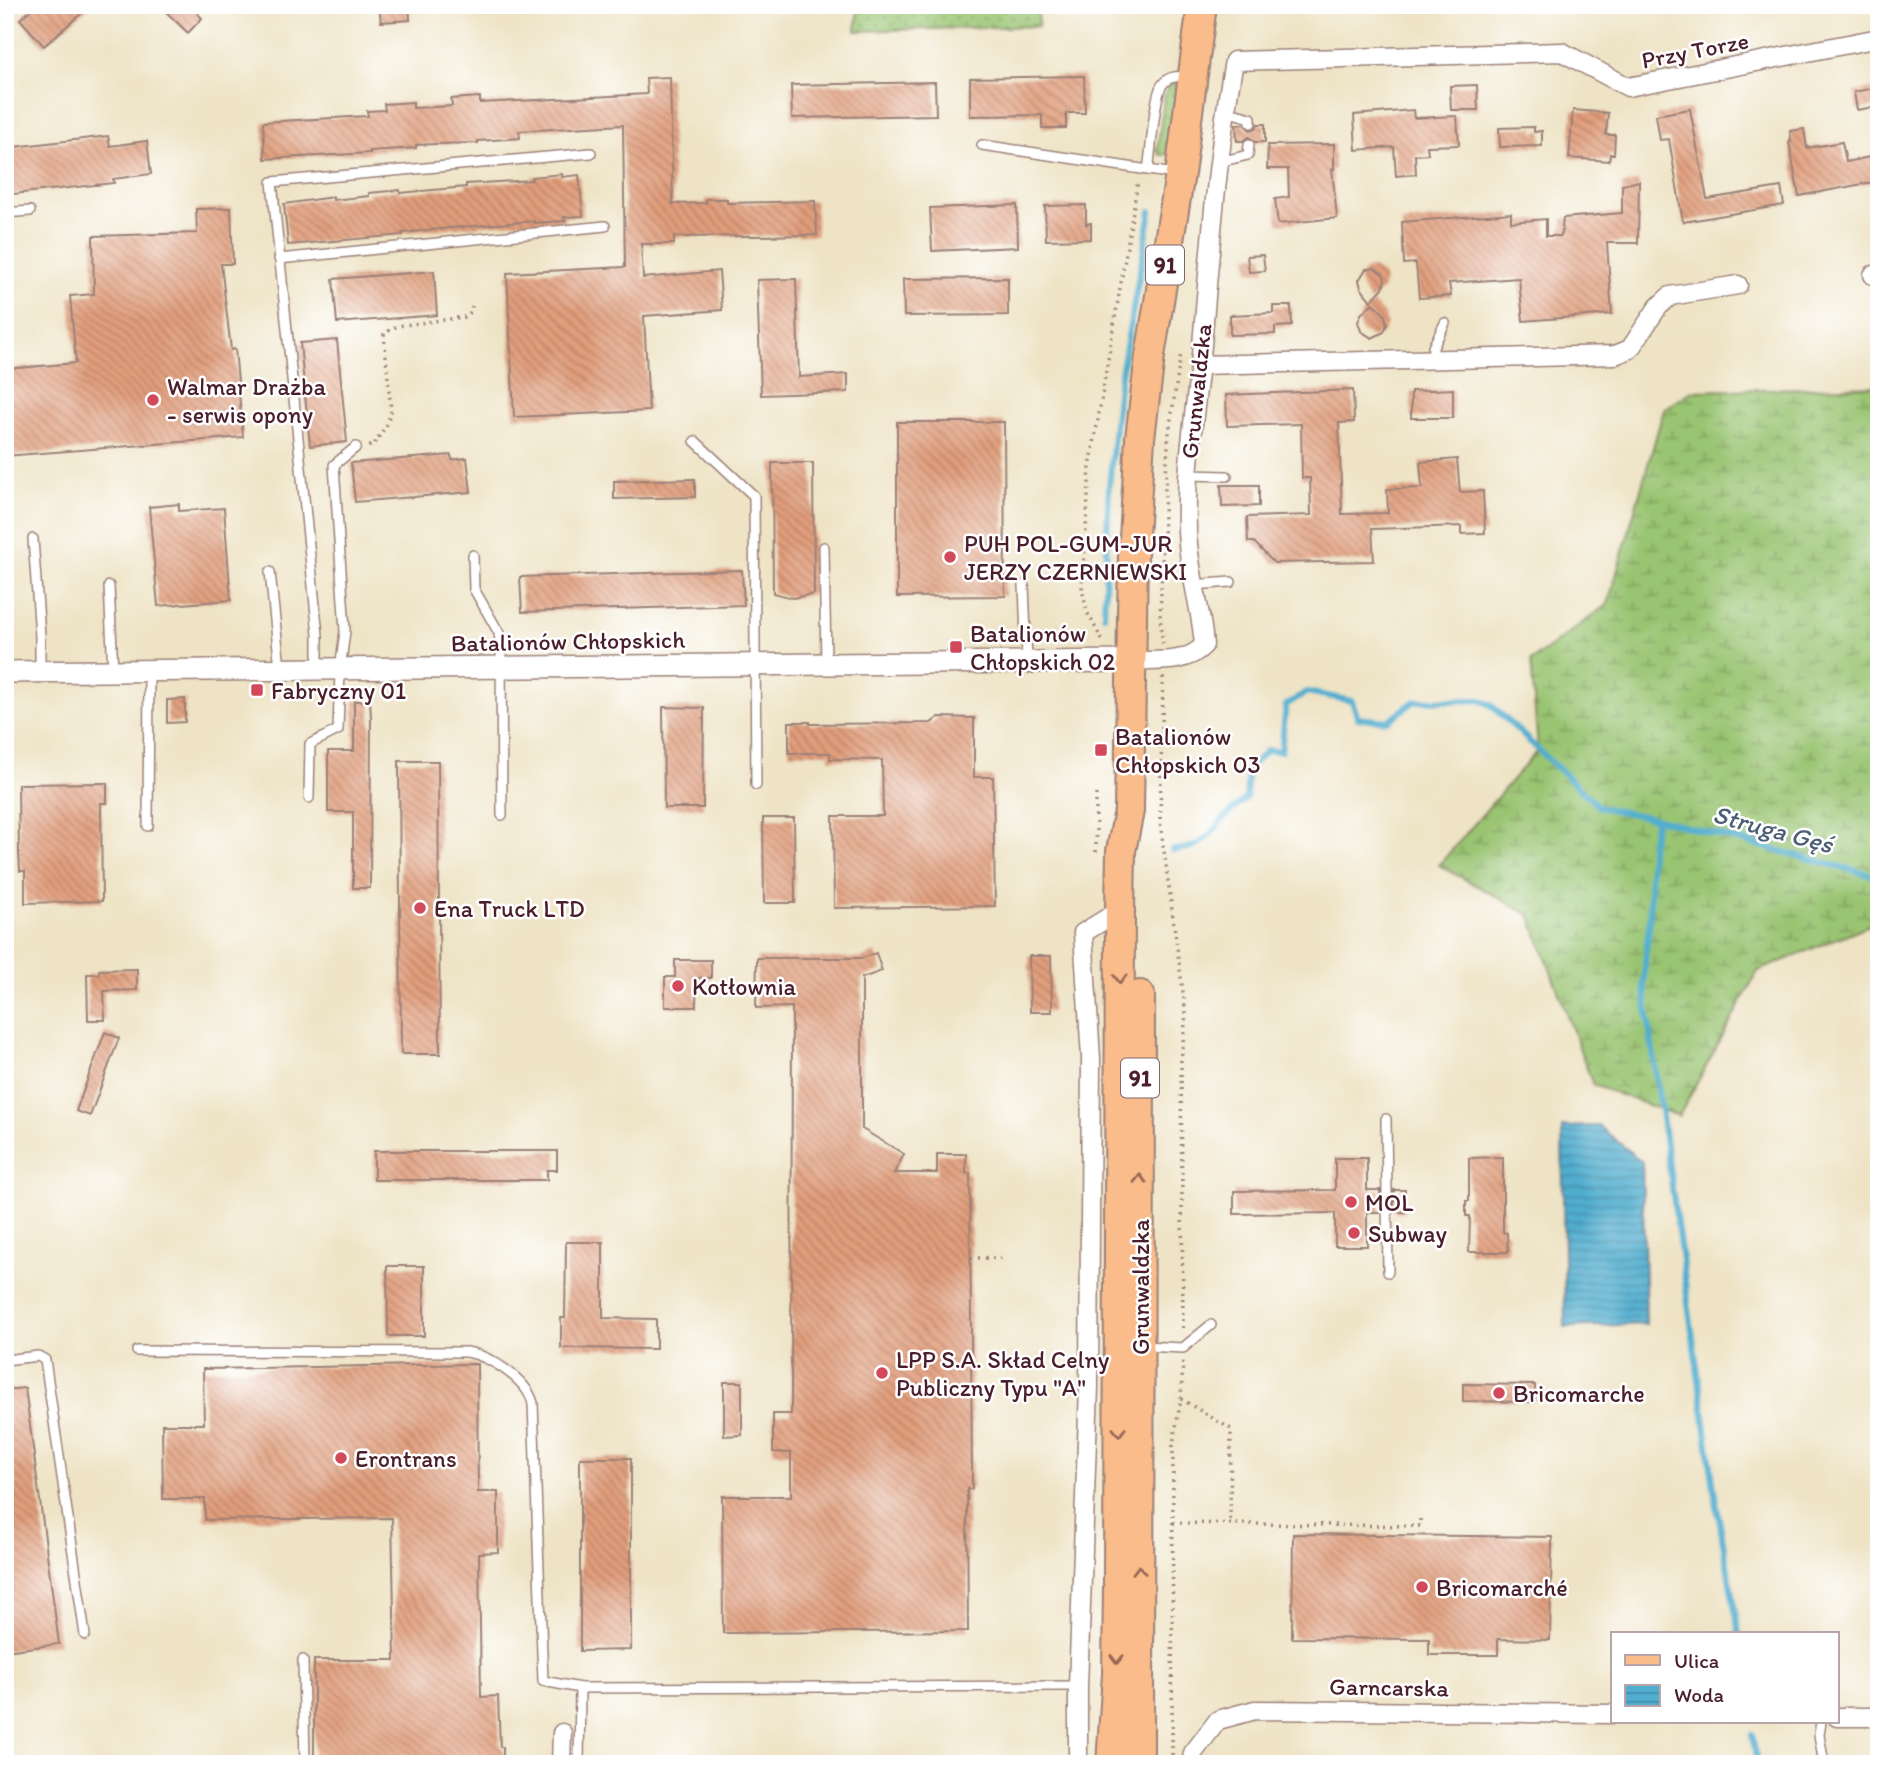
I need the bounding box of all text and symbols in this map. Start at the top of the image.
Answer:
street label: Przy Torze [1639,25,1751,75]
road number: 91 [1146,246,1184,284]
street label: Grunwaldzka [1174,321,1218,460]
place label: Walmar Drażba - serwis opony [167,372,326,429]
marker: Walmar Drażba - serwis opony [145,392,161,408]
place label: PUH POL-GUM-JUR JERZY CZERNIEWSKI [964,529,1187,586]
marker: PUH POL-GUM-JUR JERZY CZERNIEWSKI [942,549,958,565]
place label: Batalionów Chłopskich 02 [970,619,1116,676]
street label: Batalionów Chłopskich [451,624,685,658]
marker: Batalionów Chłopskich 02 [948,639,964,655]
place label: Fabryczny 01 [271,676,406,705]
marker: Fabryczny 01 [249,682,265,698]
place label: Batalionów Chłopskich 03 [1115,722,1261,779]
marker: Batalionów Chłopskich 03 [1093,742,1109,758]
water label: Struga Gęś [1710,798,1838,861]
place label: Ena Truck LTD [434,894,585,923]
marker: Ena Truck LTD [412,900,428,916]
place label: Kotłownia [692,972,796,1001]
one-way arrow [1113,973,1128,984]
marker: Kotłownia [670,978,686,994]
road number: 91 [1121,1058,1159,1098]
one-way arrow [1132,1174,1148,1184]
place label: MOL [1365,1188,1413,1217]
marker: MOL [1343,1194,1359,1210]
street label: Grunwaldzka [1126,1218,1155,1355]
place label: Subway [1368,1219,1447,1248]
marker: Subway [1346,1225,1362,1241]
place label: LPP S.A. Skład Celny Publiczny Typu "A" [896,1345,1109,1402]
marker: LPP S.A. Skład Celny Publiczny Typu "A" [874,1365,890,1381]
place label: Bricomarche [1513,1379,1645,1408]
marker: Bricomarche [1491,1385,1507,1401]
one-way arrow [1111,1427,1127,1438]
place label: Erontrans [355,1444,457,1473]
marker: Erontrans [333,1450,349,1466]
one-way arrow [1131,1564,1147,1575]
place label: Bricomarché [1436,1573,1568,1602]
marker: Bricomarché [1414,1579,1430,1595]
legend [1611,1632,1839,1724]
text: Ulica [1674,1648,1719,1673]
one-way arrow [1109,1655,1125,1665]
street label: Garncarska [1329,1671,1450,1703]
text: Woda [1674,1682,1724,1707]

